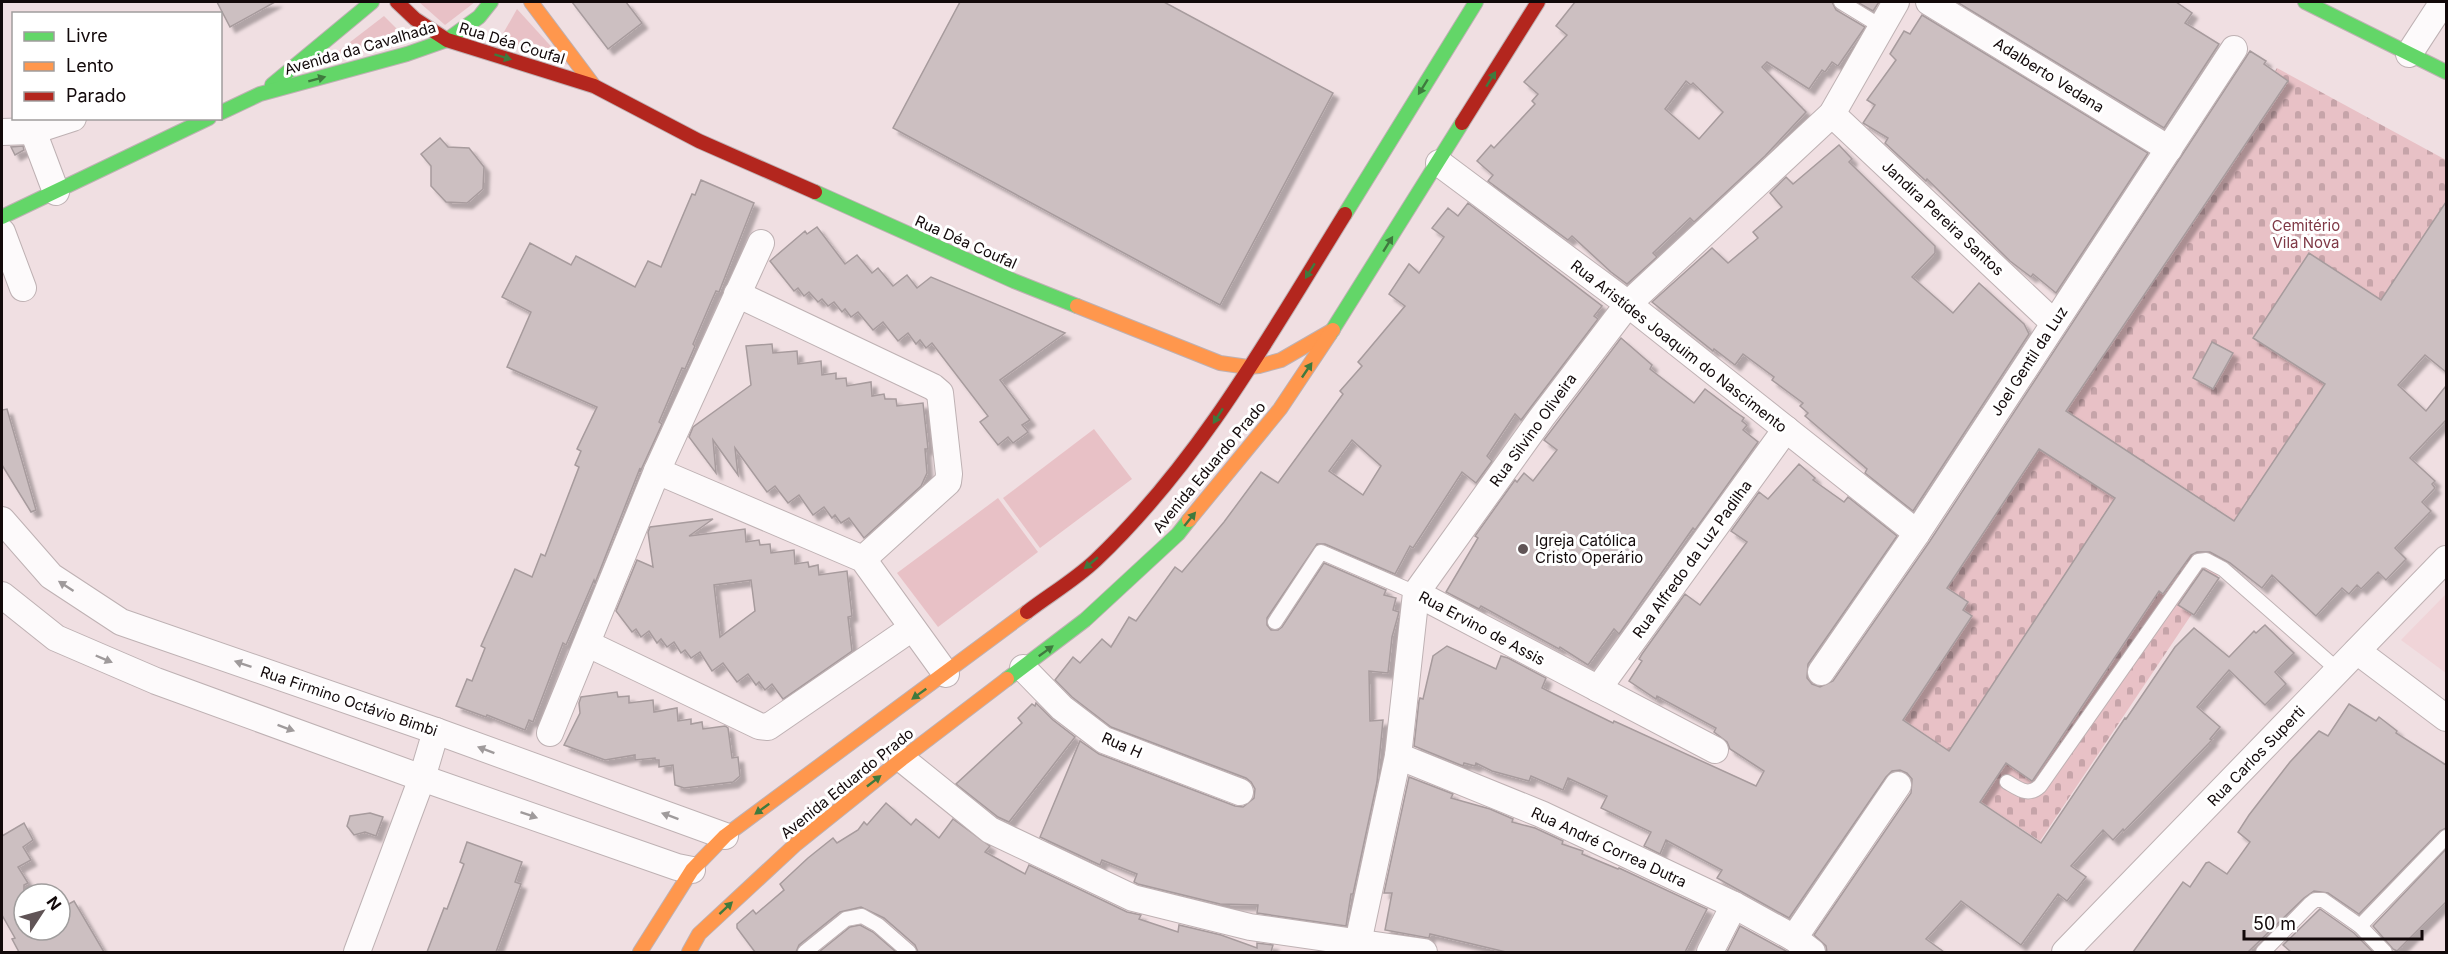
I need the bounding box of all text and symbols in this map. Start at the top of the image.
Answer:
legend [12,12,222,120]
street label: Avenida da Cavalhada [282,17,438,79]
street label: Rua Déa Coufal [457,18,567,68]
text: Livre [66,25,108,46]
street label: Adalberto Vedana [1990,33,2108,117]
one-way arrow [494,53,512,62]
text: Lento [66,55,114,76]
one-way arrow [1485,70,1496,87]
one-way arrow [308,73,326,83]
one-way arrow [1418,79,1429,95]
text: Parado [66,85,126,106]
street label: Jandira Pereira Santos [1878,157,2008,280]
street label: Rua Déa Coufal [912,211,1020,273]
park label: Cemitério Vila Nova [2272,216,2340,252]
one-way arrow [1382,236,1393,252]
street label: Rua Aristídes Joaquim do Nascimento [1567,256,1791,436]
one-way arrow [1305,263,1316,280]
street label: Joel Gentil da Luz [1986,303,2072,419]
one-way arrow [1301,361,1312,378]
street label: Rua Silvino Oliveira [1485,370,1581,490]
street label: Avenida Eduardo Prado [1148,397,1270,537]
one-way arrow [1213,408,1224,424]
street label: Rua Alfredo da Luz Padilha [1628,476,1756,642]
one-way arrow [1183,512,1195,527]
place label: Igreja Católica Cristo Operário [1535,531,1643,567]
marker: Igreja Católica Cristo Operário [1516,542,1530,556]
one-way arrow [1083,557,1099,570]
one-way arrow [58,580,74,591]
street label: Rua Ervino de Assis [1416,587,1548,669]
one-way arrow [1038,645,1054,657]
one-way arrow [95,654,112,663]
one-way arrow [234,659,252,668]
street label: Rua Firmino Octávio Bimbi [258,662,440,740]
one-way arrow [912,687,927,699]
street label: Rua Carlos Superti [2203,702,2309,810]
street label: Avenida Eduardo Prado [777,723,917,843]
one-way arrow [277,724,295,733]
street label: Rua H [1099,728,1145,762]
one-way arrow [477,744,495,754]
one-way arrow [866,775,882,788]
one-way arrow [754,803,770,815]
street label: Rua André Correa Dutra [1528,803,1690,891]
one-way arrow [520,811,538,820]
one-way arrow [661,811,679,821]
north arrow [12,882,72,942]
text: N [42,892,66,914]
one-way arrow [719,902,733,916]
scale bar [2244,903,2422,941]
text: 50 m [2253,913,2296,934]

